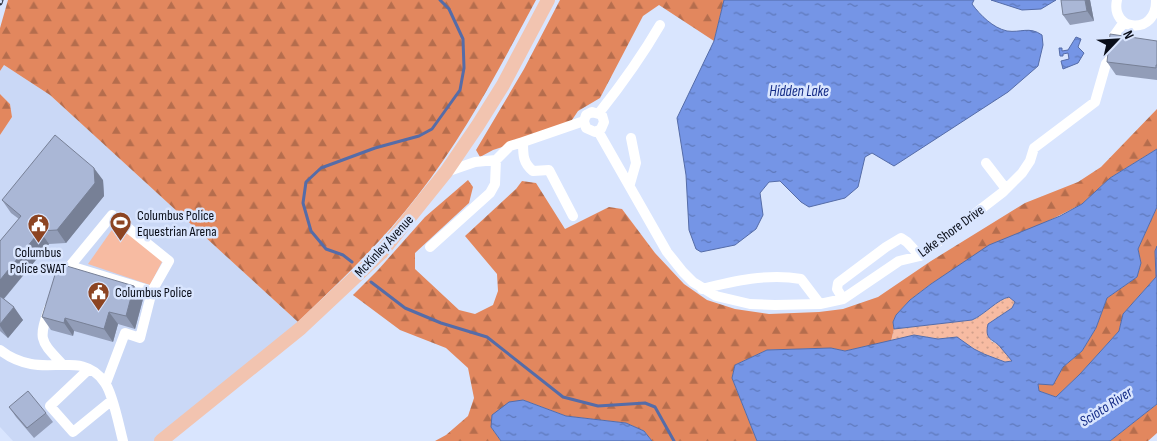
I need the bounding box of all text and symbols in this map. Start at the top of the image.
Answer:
north arrow [1092,15,1142,65]
text: N [1119,28,1138,42]
water label: Hidden Lake [769,82,829,101]
street label: Lake Shore Drive [915,201,987,261]
place label: Columbus Police Equestrian Arena [137,207,217,240]
sports icon: Columbus Police Equestrian Arena [109,211,133,242]
street label: McKinley Avenue [351,211,417,281]
public building icon: Columbus Police SWAT [26,212,50,243]
place label: Columbus Police SWAT [10,244,67,277]
public building icon: Columbus Police [87,280,111,311]
place label: Columbus Police [115,284,192,301]
water label: Scioto River [1076,383,1137,431]

